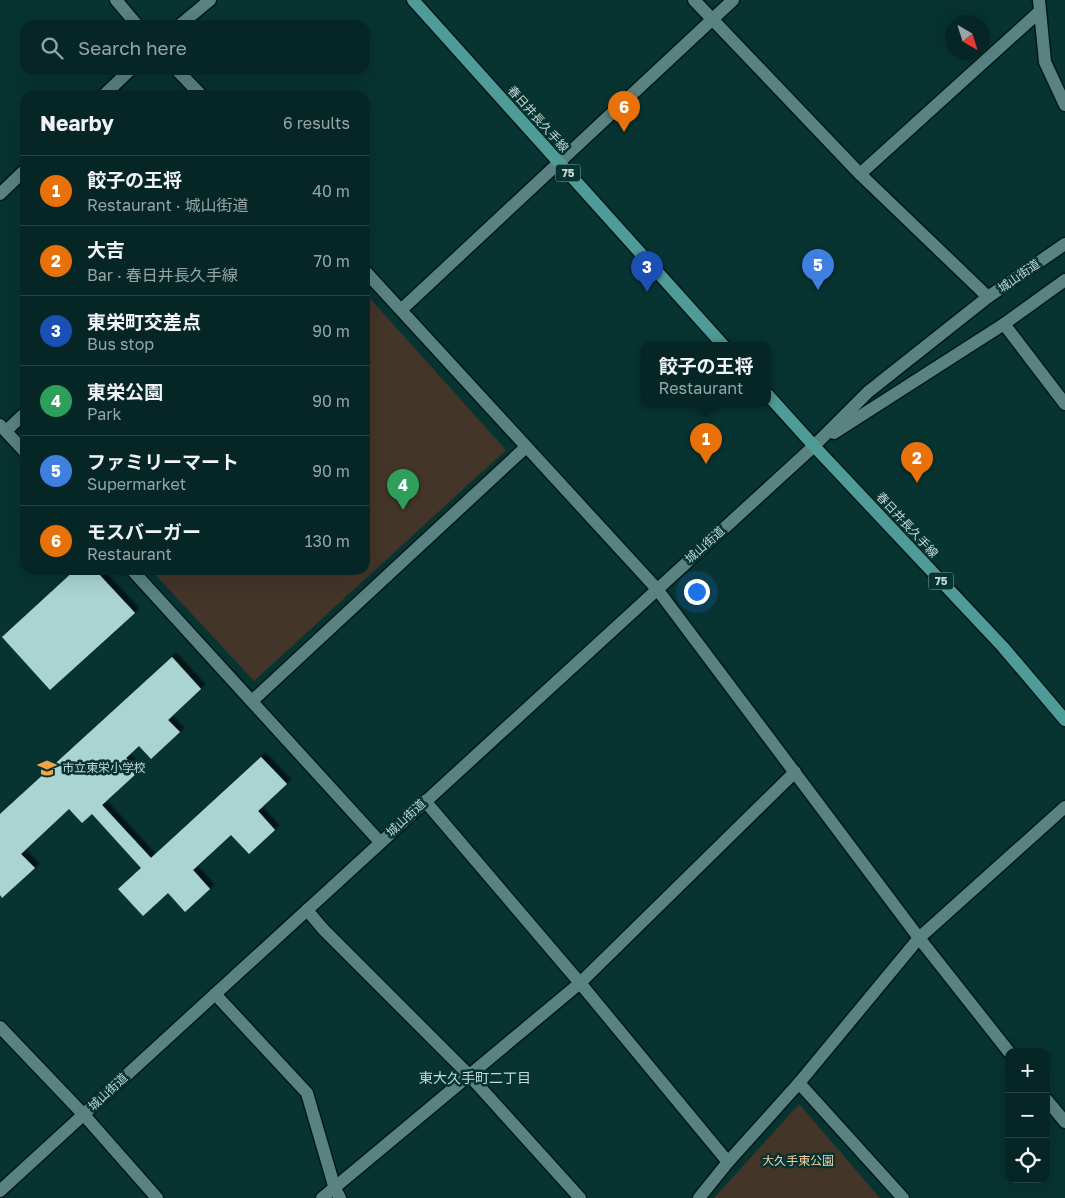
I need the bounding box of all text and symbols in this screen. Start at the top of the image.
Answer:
north arrow [945,15,990,60]
search box [20,20,370,75]
icon: search [38,34,66,62]
text: Search here [78,36,187,59]
street label: 春日井長久手線 [505,82,572,155]
pin: 6 [608,91,640,132]
text: Nearby [40,110,114,136]
text: 6 results [283,113,350,133]
road number: 75 [556,164,580,182]
text: 餃子の王将 [87,168,182,191]
text: 1 [52,181,60,201]
text: 40 m [312,181,350,201]
text: Restaurant · 城山街道 [87,195,249,215]
text: 大吉 [87,238,125,261]
pin: 5 [802,249,834,290]
text: 2 [51,251,61,271]
text: 70 m [313,251,350,271]
pin: 3 [631,251,663,292]
street label: 城山街道 [995,256,1043,296]
text: Bar · 春日井長久手線 [87,265,238,285]
text: 東栄町交差点 [87,310,201,333]
text: 3 [51,321,61,341]
text: 90 m [312,321,350,341]
text: Bus stop [87,334,154,354]
popup [641,342,771,407]
text: 餃子の王将 [658,354,754,377]
text: Restaurant [658,378,743,398]
text: 東栄公園 [87,380,163,403]
text: 4 [51,391,61,411]
text: 90 m [312,391,350,411]
text: Park [87,404,122,424]
pin: 1 [690,423,722,464]
pin: 2 [901,442,933,483]
text: ファミリーマート [87,450,239,473]
text: 5 [51,461,61,481]
text: 90 m [312,461,350,481]
pin: 4 [387,469,419,510]
text: Supermarket [87,474,186,494]
street label: 春日井長久手線 [873,489,942,560]
text: モスバーガー [87,520,201,543]
street label: 城山街道 [682,523,728,566]
text: 6 [51,531,61,551]
text: 130 m [305,531,350,551]
text: Restaurant [87,544,172,564]
road number: 75 [928,572,954,590]
your location [684,579,710,605]
school or university icon: 市立東栄小学校 [36,757,58,779]
place label: 市立東栄小学校 [62,760,146,775]
street label: 城山街道 [383,796,428,839]
map controls [1005,1048,1050,1183]
button: + [1005,1048,1050,1093]
district label: 東大久手町二丁目 [419,1069,531,1086]
street label: 城山街道 [85,1070,130,1113]
button: − [1005,1093,1050,1138]
button: locate [1005,1138,1050,1183]
park label: 大久手東公園 [762,1153,834,1168]

